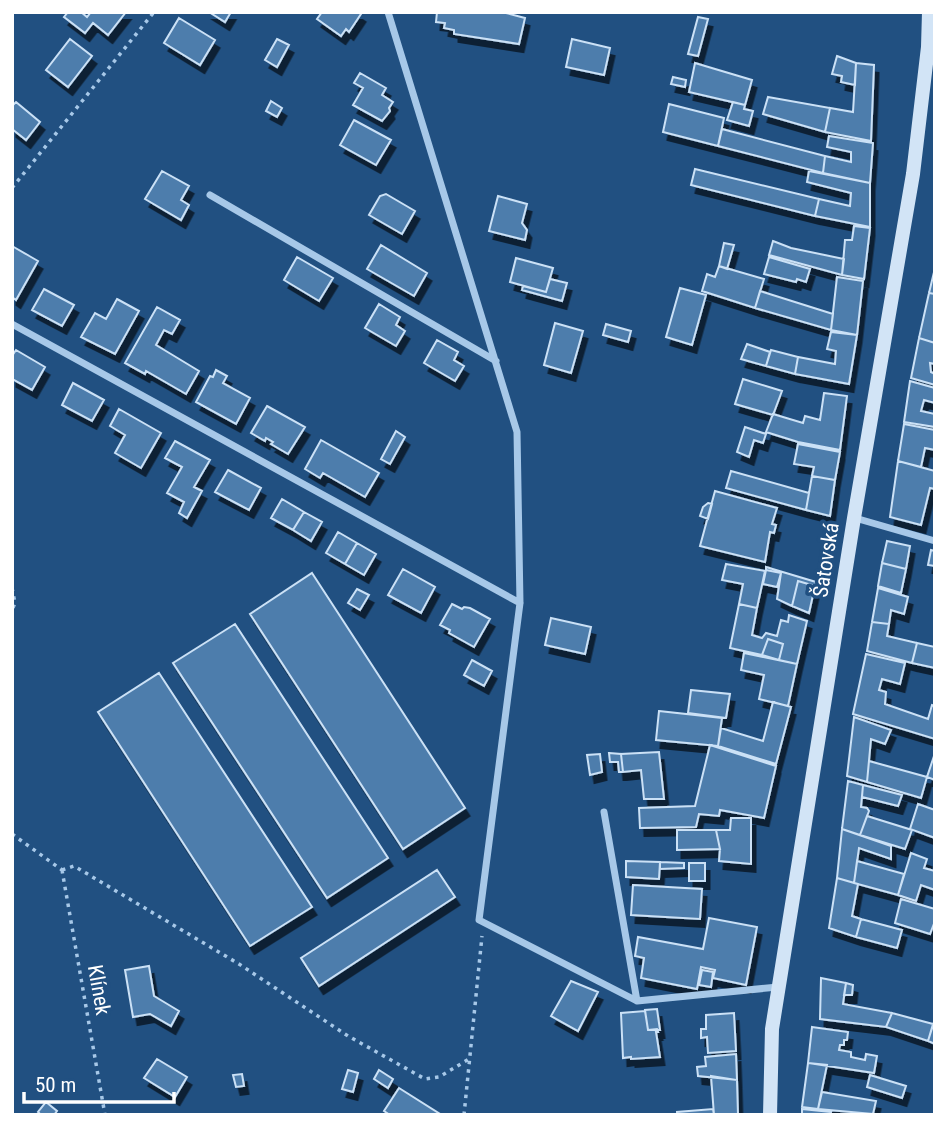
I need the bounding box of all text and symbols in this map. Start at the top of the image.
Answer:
street label: Šatovská [808,521,844,599]
street label: Klínek [83,963,115,1018]
scale bar [24,1060,175,1104]
text: 50 m [35,1073,76,1097]

